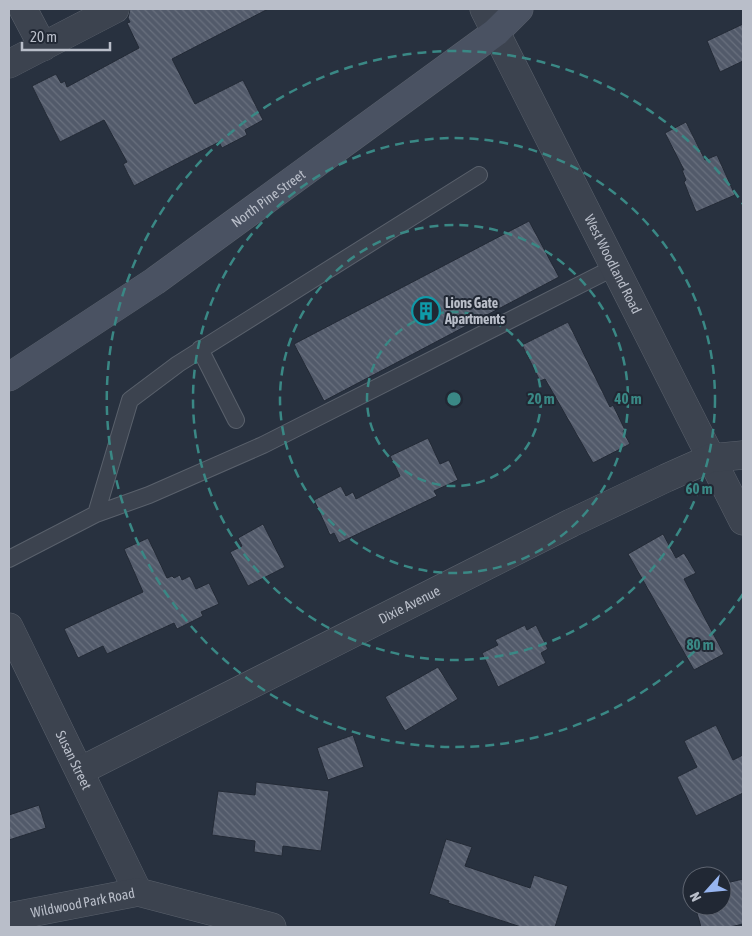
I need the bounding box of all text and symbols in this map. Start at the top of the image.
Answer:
scale bar [22,20,110,52]
text: 20 m [30,28,57,45]
street label: North Pine Street [228,166,308,230]
street label: West Woodland Road [581,212,645,316]
place label: Lions Gate Apartments [444,295,505,327]
building icon: Lions Gate Apartments [411,296,441,326]
centre of rings [445,390,463,408]
text: 20 m [528,390,555,407]
text: 40 m [614,390,642,407]
text: 60 m [686,480,713,497]
street label: Dixie Avenue [376,582,443,627]
text: 80 m [687,636,714,653]
street label: Susan Street [53,728,95,792]
north arrow [682,866,732,916]
street label: Wildwood Park Road [29,885,136,921]
text: N [686,890,704,904]

